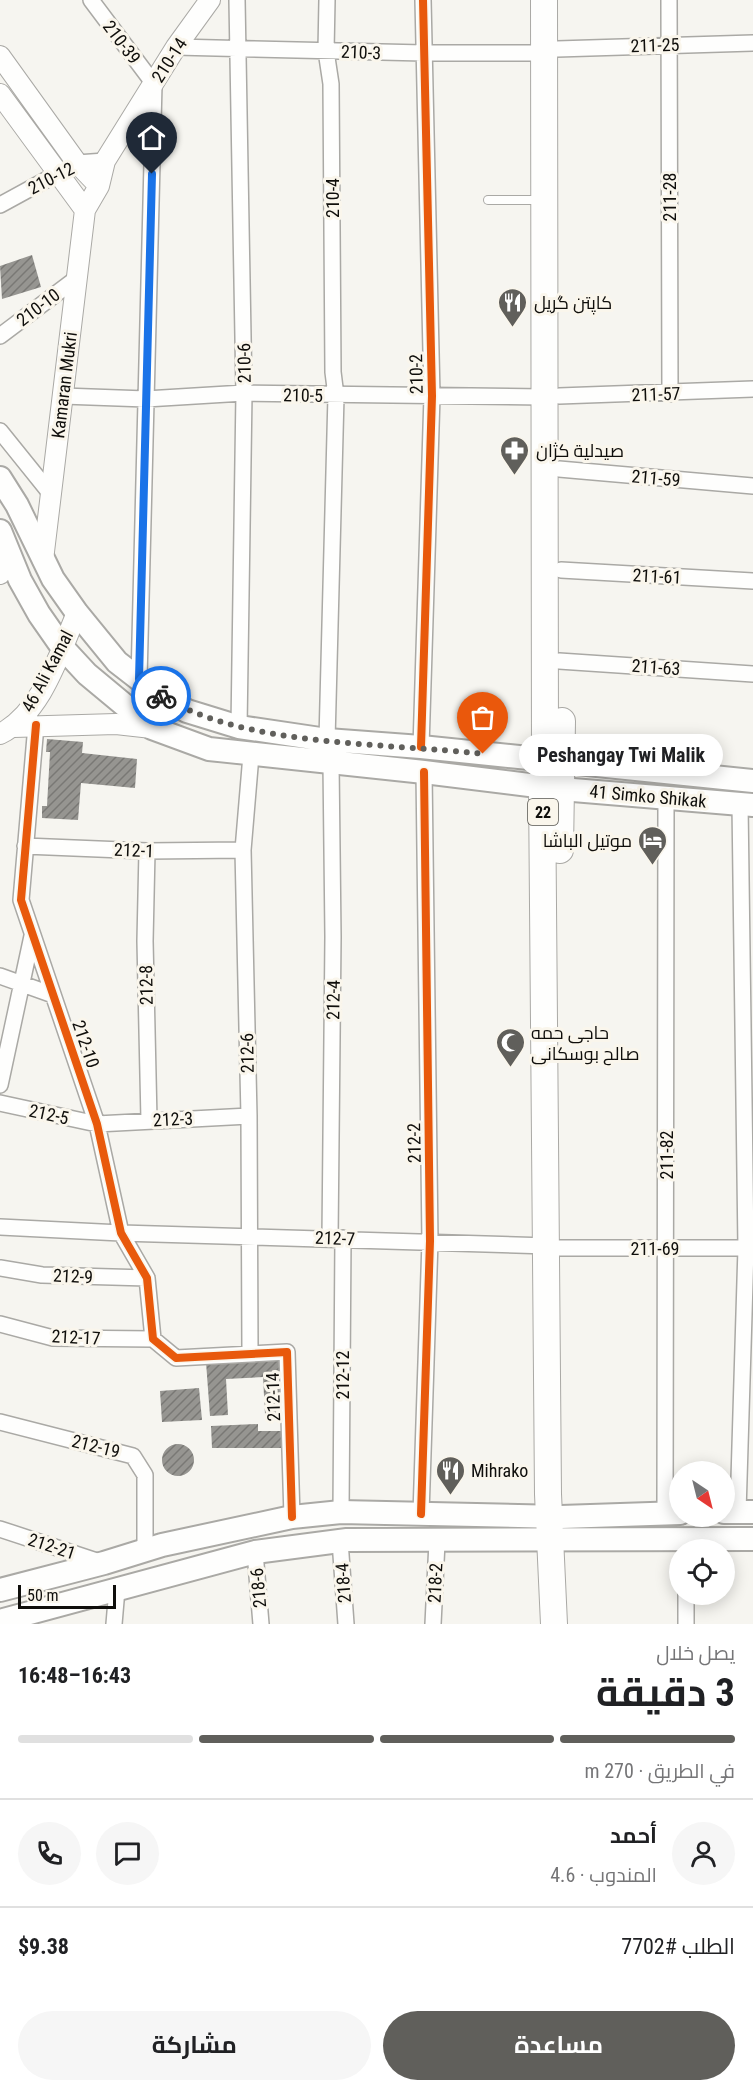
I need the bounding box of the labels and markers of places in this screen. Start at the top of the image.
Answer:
pin [126,112,177,174]
restaurant icon: کاپتن گریل [497,286,529,328]
place label: کاپتن گریل [534,292,612,315]
pharmacy icon: صيدلية كژان [499,434,531,476]
place label: صيدلية كژان [536,440,624,462]
pin [457,692,508,754]
callout: Peshangay Twi Malik [519,733,723,775]
hotel icon: موتيل الباشا [637,824,669,866]
place label: موتيل الباشا [543,830,632,852]
place label: حاجی حمه صالح بوسکانی [531,1022,639,1066]
mosque icon: حاجی حمه صالح بوسکانی [494,1026,526,1068]
restaurant icon: Mihrako [434,1454,466,1496]
place label: Mihrako [471,1460,528,1481]

